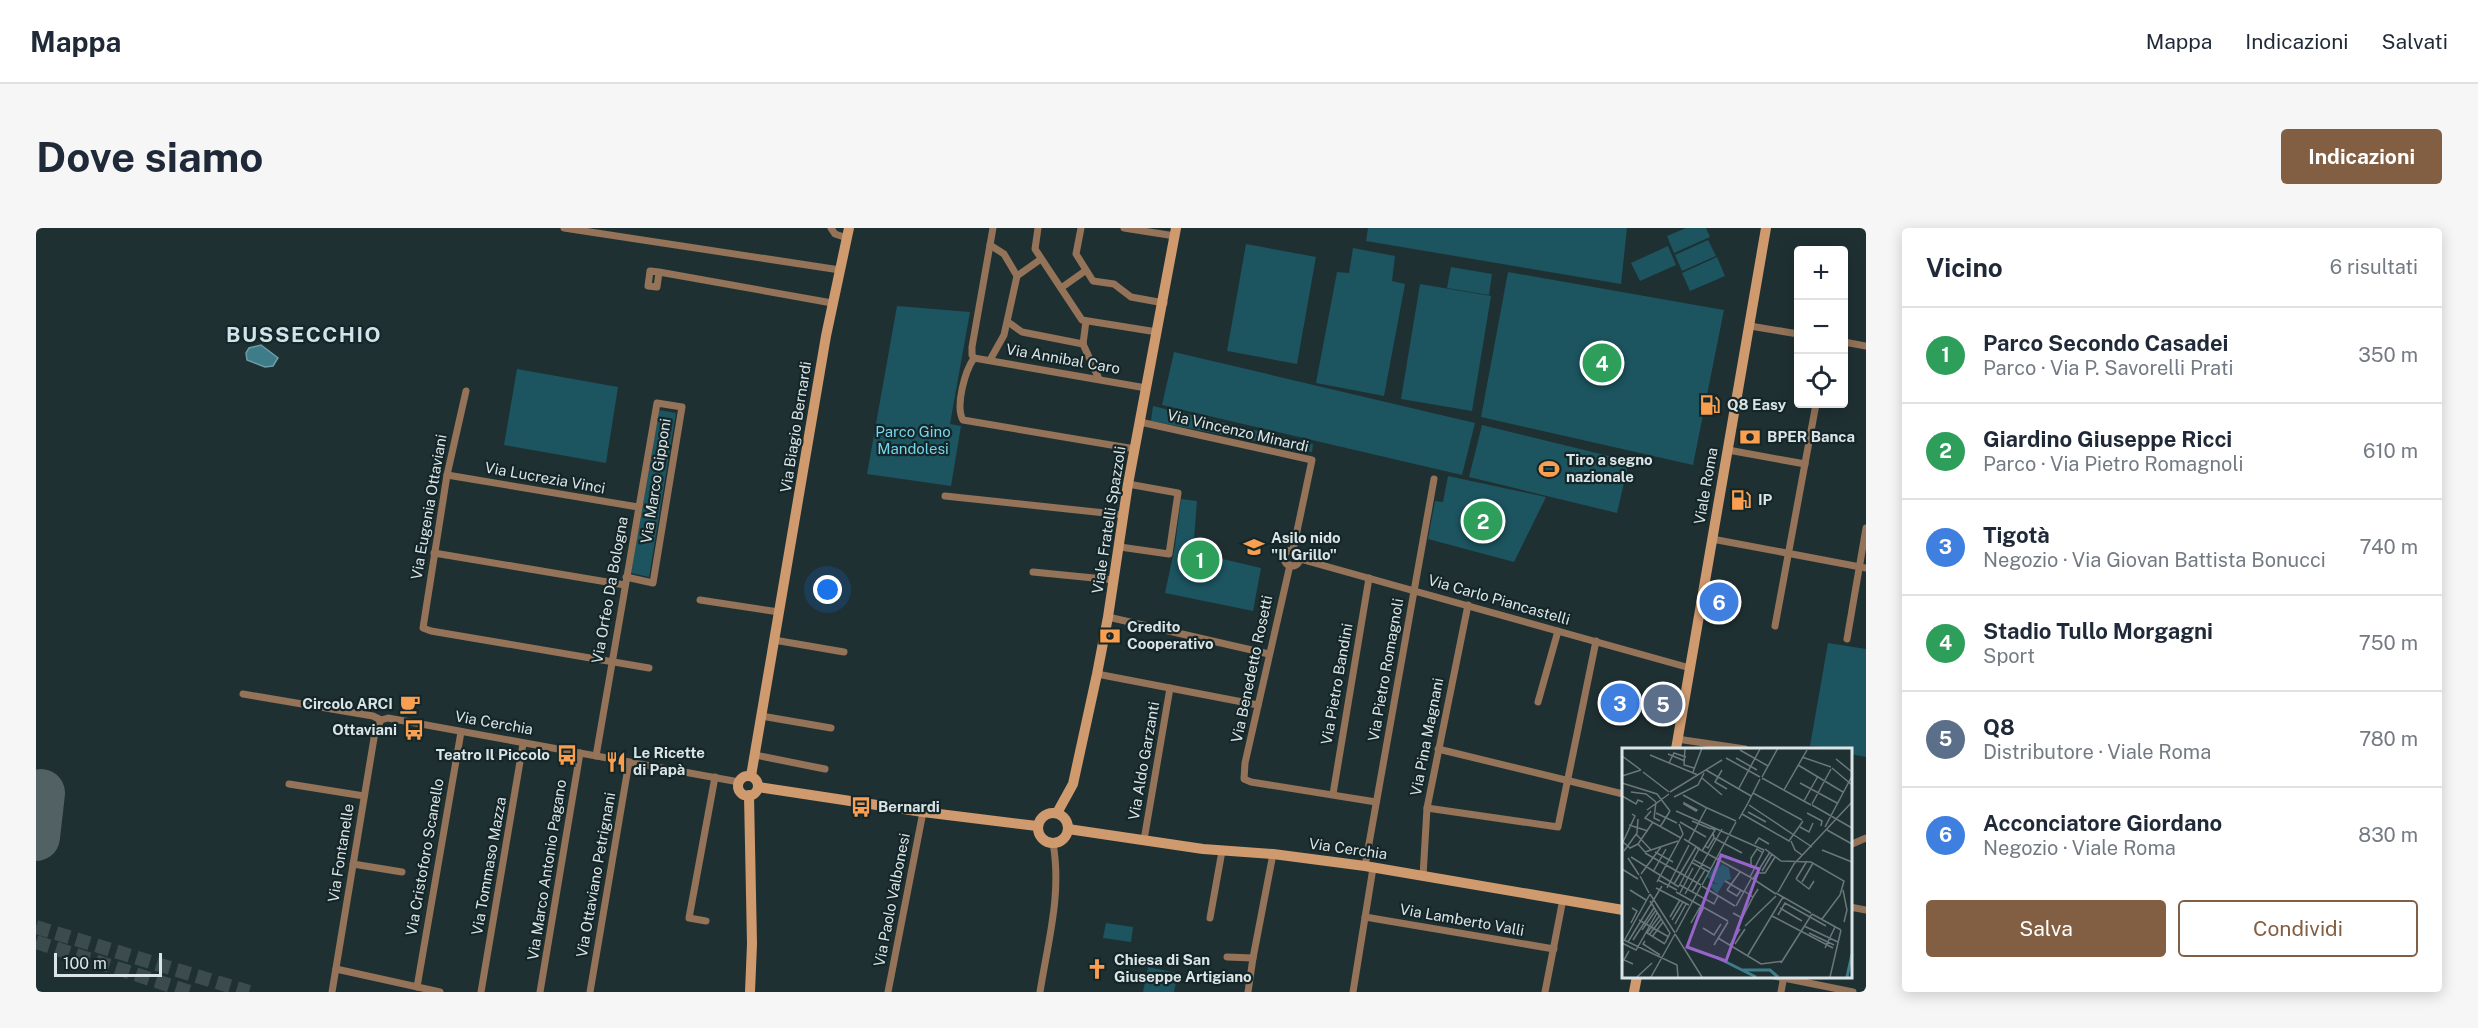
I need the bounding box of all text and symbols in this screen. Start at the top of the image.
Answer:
text: Mappa [30,25,121,58]
text: Mappa [2146,29,2212,54]
text: Indicazioni [2245,29,2349,54]
text: Salvati [2382,29,2448,54]
button: Indicazioni [2281,129,2442,184]
text: Dove siamo [36,132,263,181]
map controls [1794,246,1848,408]
button: + [1794,246,1848,300]
text: Vicino [1926,252,2003,283]
text: 6 risultati [2330,255,2418,279]
button: − [1794,300,1848,354]
district label: BUSSECCHIO [226,322,382,347]
text: Parco Secondo Casadei [1983,330,2228,356]
street label: Via Annibal Caro [1005,340,1121,377]
pin: 4 [1582,340,1622,386]
text: 1 [1941,343,1950,367]
text: 350 m [2358,343,2418,367]
button: locate [1794,354,1848,408]
text: Parco · Via P. Savorelli Prati [1983,356,2233,380]
street label: Via Biagio Bernardi [777,360,814,494]
fuel station icon: Q8 Easy [1698,393,1722,417]
place label: Q8 Easy [1727,396,1787,413]
street label: Via Vincenzo Minardi [1166,406,1311,455]
street label: Via Marco Gipponi [637,417,674,545]
park label: Parco Gino Mandolesi [875,423,951,457]
bank icon: BPER Banca [1738,425,1762,449]
text: Giardino Giuseppe Ricci [1983,426,2232,452]
place label: BPER Banca [1767,428,1855,445]
street label: Via Eugenia Ottaviani [407,433,450,581]
text: 2 [1939,439,1952,463]
text: 610 m [2363,439,2418,463]
street label: Viale Fratelli Spazzoli [1088,445,1129,595]
street label: Viale Roma [1690,446,1721,526]
place label: Tiro a segno nazionale [1566,451,1653,485]
text: Parco · Via Pietro Romagnoli [1983,452,2243,476]
sports icon: Tiro a segno nazionale [1537,457,1561,481]
street label: Via Lucrezia Vinci [483,459,607,496]
fuel station icon: IP [1729,488,1753,512]
place label: IP [1758,491,1773,508]
pin: 2 [1464,498,1502,544]
street label: Via Orfeo Da Bologna [588,515,631,665]
text: Tigotà [1983,522,2050,548]
place label: Asilo nido "Il Grillo" [1271,529,1341,563]
school or university icon: Asilo nido "Il Grillo" [1242,535,1266,559]
text: 3 [1939,535,1952,559]
text: 740 m [2360,535,2418,559]
pin: 1 [1180,538,1220,582]
text: Negozio · Via Giovan Battista Bonucci [1983,548,2326,572]
street label: Via Carlo Piancastelli [1426,571,1572,628]
your location [813,575,842,604]
pin: 6 [1700,580,1738,625]
street label: Via Benedetto Rosetti [1228,594,1275,744]
street label: Via Pietro Romagnoli [1365,597,1406,743]
place label: Credito Cooperativo [1127,618,1214,652]
text: Stadio Tullo Morgagni [1983,618,2213,644]
street label: Via Pietro Bandini [1317,622,1356,746]
bank icon: Credito Cooperativo [1098,624,1122,648]
text: 4 [1939,631,1952,655]
text: 750 m [2359,631,2418,655]
text: Sport [1983,644,2035,668]
street label: Via Pina Magnani [1407,676,1446,797]
pin: 3 [1600,680,1640,726]
pin: 5 [1644,682,1682,726]
cafe icon: Circolo ARCI [398,692,422,716]
place label: Circolo ARCI [302,695,393,712]
street label: Via Aldo Garzanti [1125,700,1162,822]
street label: Via Cerchia [454,707,534,738]
text: Q8 [1983,714,2015,740]
bus stop icon: Ottaviani [402,718,426,742]
place label: Ottaviani [332,721,397,738]
text: 5 [1939,727,1952,751]
text: 780 m [2359,727,2418,751]
text: Distributore · Viale Roma [1983,740,2211,764]
bus stop icon: Teatro Il Piccolo [555,743,579,767]
place label: Le Ricette di Papà [633,744,705,778]
place label: Teatro Il Piccolo [436,746,550,763]
inset map [1622,748,1851,977]
restaurant icon: Le Ricette di Papà [604,750,628,774]
street label: Via Cristoforo Scanello [402,777,447,937]
street label: Via Marco Antonio Pagano [524,778,569,962]
street label: Via Ottaviano Petrignani [573,791,618,959]
street label: Via Tommaso Mazza [468,795,509,936]
bus stop icon: Bernardi [849,795,873,819]
place label: Bernardi [878,798,940,815]
street label: Via Fontanelle [324,802,357,903]
text: Acconciatore Giordano [1983,810,2222,836]
text: 6 [1939,823,1952,847]
text: 830 m [2358,823,2418,847]
street label: Via Paolo Valbonesi [870,832,913,968]
street label: Via Cerchia [1308,835,1388,862]
text: Negozio · Viale Roma [1983,836,2176,860]
street label: Via Lamberto Valli [1399,900,1526,939]
button: Salva [1926,900,2166,957]
button: Condividi [2178,900,2418,957]
scale bar [54,950,162,978]
place label: Chiesa di San Giuseppe Artigiano [1114,951,1252,985]
text: 100 m [63,954,107,973]
church icon: Chiesa di San Giuseppe Artigiano [1085,957,1109,981]

